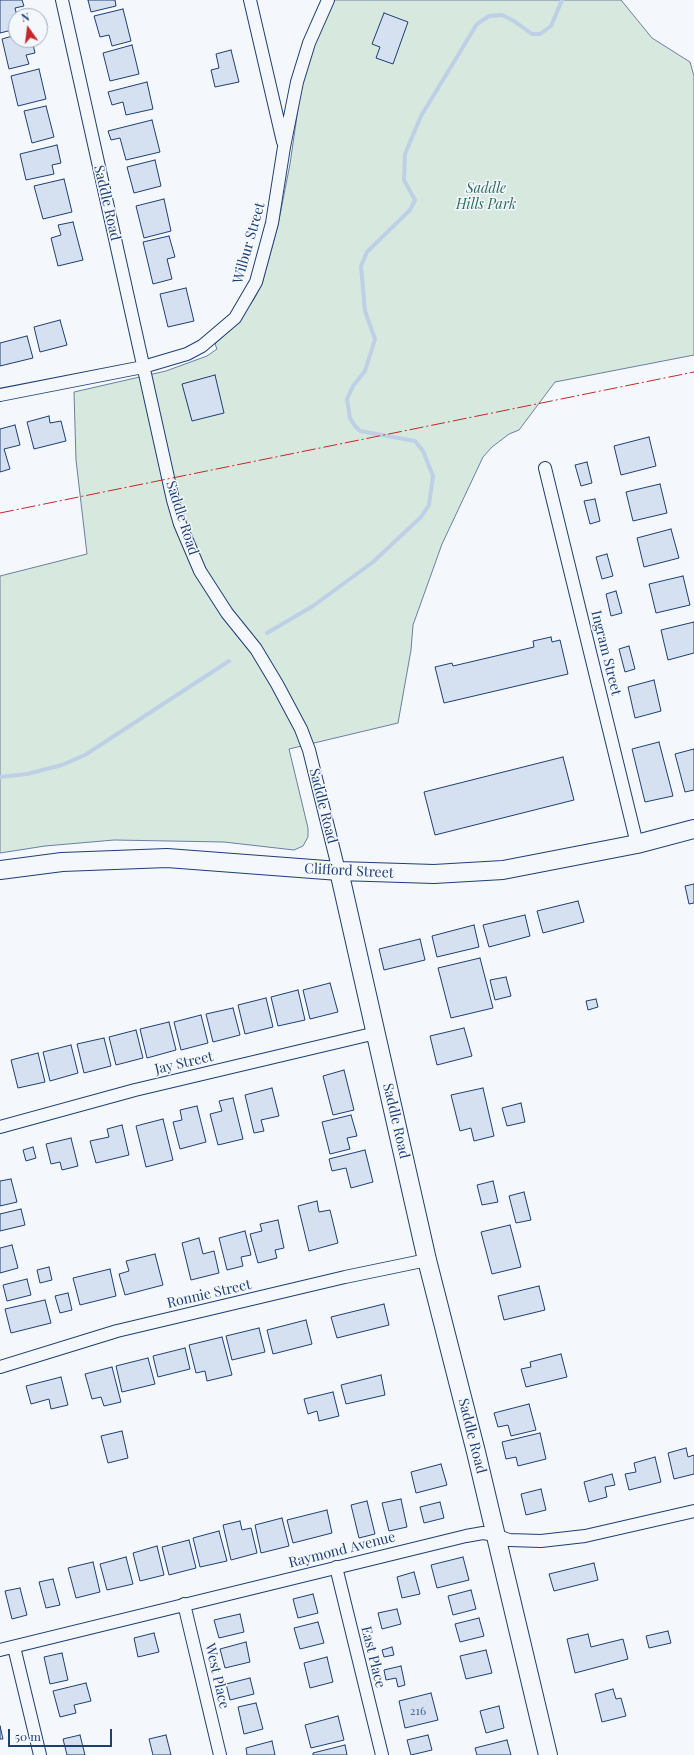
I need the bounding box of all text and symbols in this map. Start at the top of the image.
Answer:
north arrow [8,8,48,48]
text: N [20,9,31,25]
street label: Saddle Road [90,164,124,242]
park label: Saddle Hills Park [456,181,516,214]
street label: Wilbur Street [229,200,269,286]
street label: Saddle Road [162,479,202,557]
street label: Ingram Street [587,609,625,697]
street label: Saddle Road [306,767,340,845]
street label: Clifford Street [304,860,394,882]
street label: Jay Street [153,1048,215,1078]
street label: Saddle Road [379,1082,413,1160]
street label: Ronnie Street [165,1276,253,1312]
street label: Saddle Road [455,1397,489,1475]
street label: Raymond Avenue [287,1529,397,1571]
street label: East Place [357,1624,389,1690]
street label: West Place [201,1642,233,1710]
house number: 216 [410,1704,426,1718]
scale bar [10,1721,114,1747]
text: 50 m [15,1728,41,1744]

